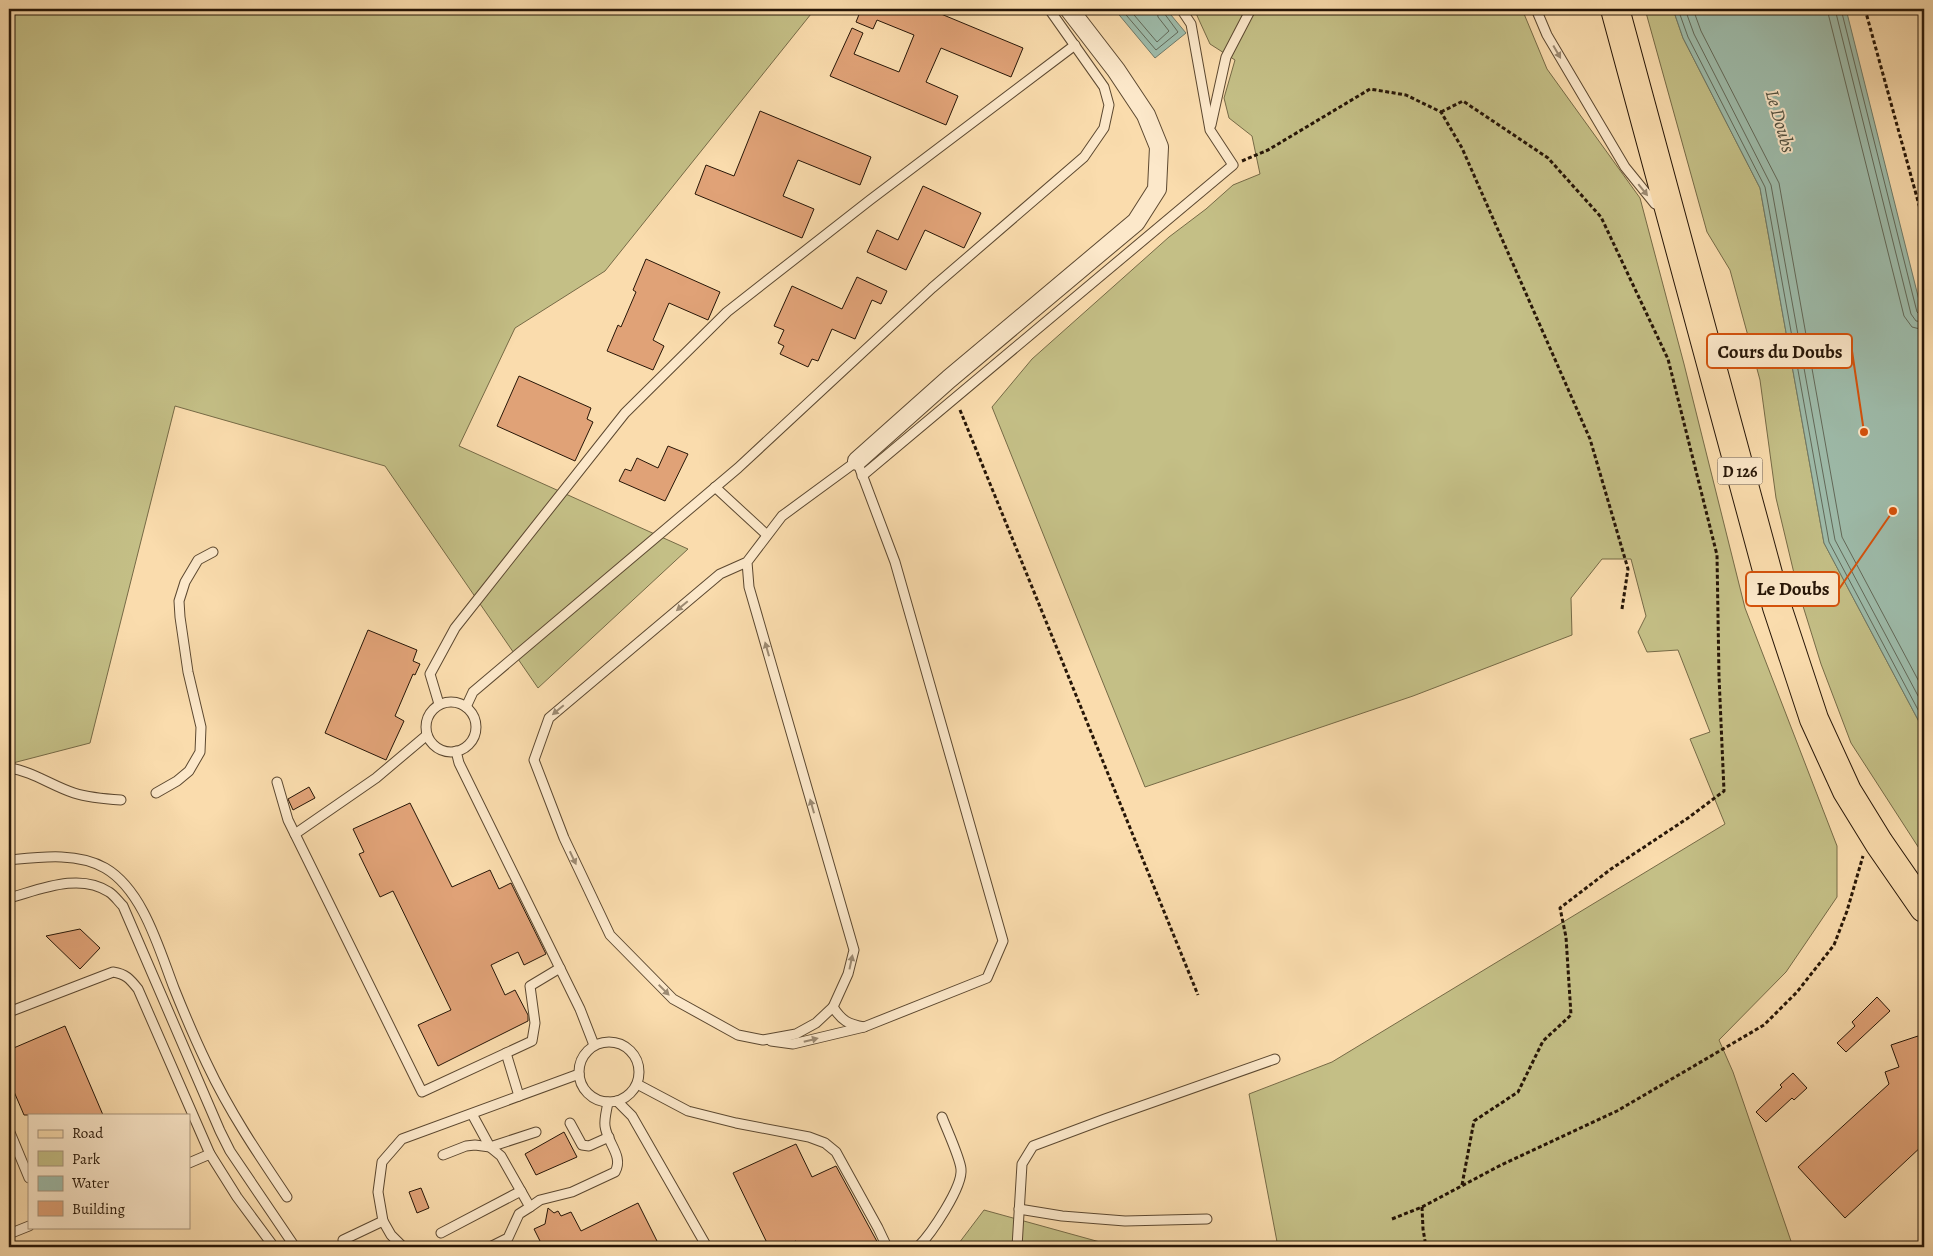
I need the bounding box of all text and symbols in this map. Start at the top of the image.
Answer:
one-way arrow [1553,46,1562,59]
water label: Le Doubs [1759,87,1802,156]
one-way arrow [1638,183,1649,196]
callout: Cours du Doubs [1707,334,1852,368]
text: Cours du Doubs [1717,339,1843,365]
road number: D 126 [1718,458,1762,484]
callout: Le Doubs [1746,572,1839,606]
text: Le Doubs [1757,576,1830,602]
one-way arrow [676,600,689,611]
one-way arrow [763,642,771,657]
one-way arrow [552,705,565,716]
one-way arrow [808,798,816,813]
one-way arrow [570,851,578,865]
one-way arrow [847,954,855,970]
one-way arrow [658,984,670,996]
one-way arrow [804,1036,819,1044]
legend [28,1114,190,1228]
text: Road [72,1123,104,1143]
text: Park [72,1149,101,1169]
text: Water [71,1173,109,1193]
text: Building [72,1199,125,1219]

